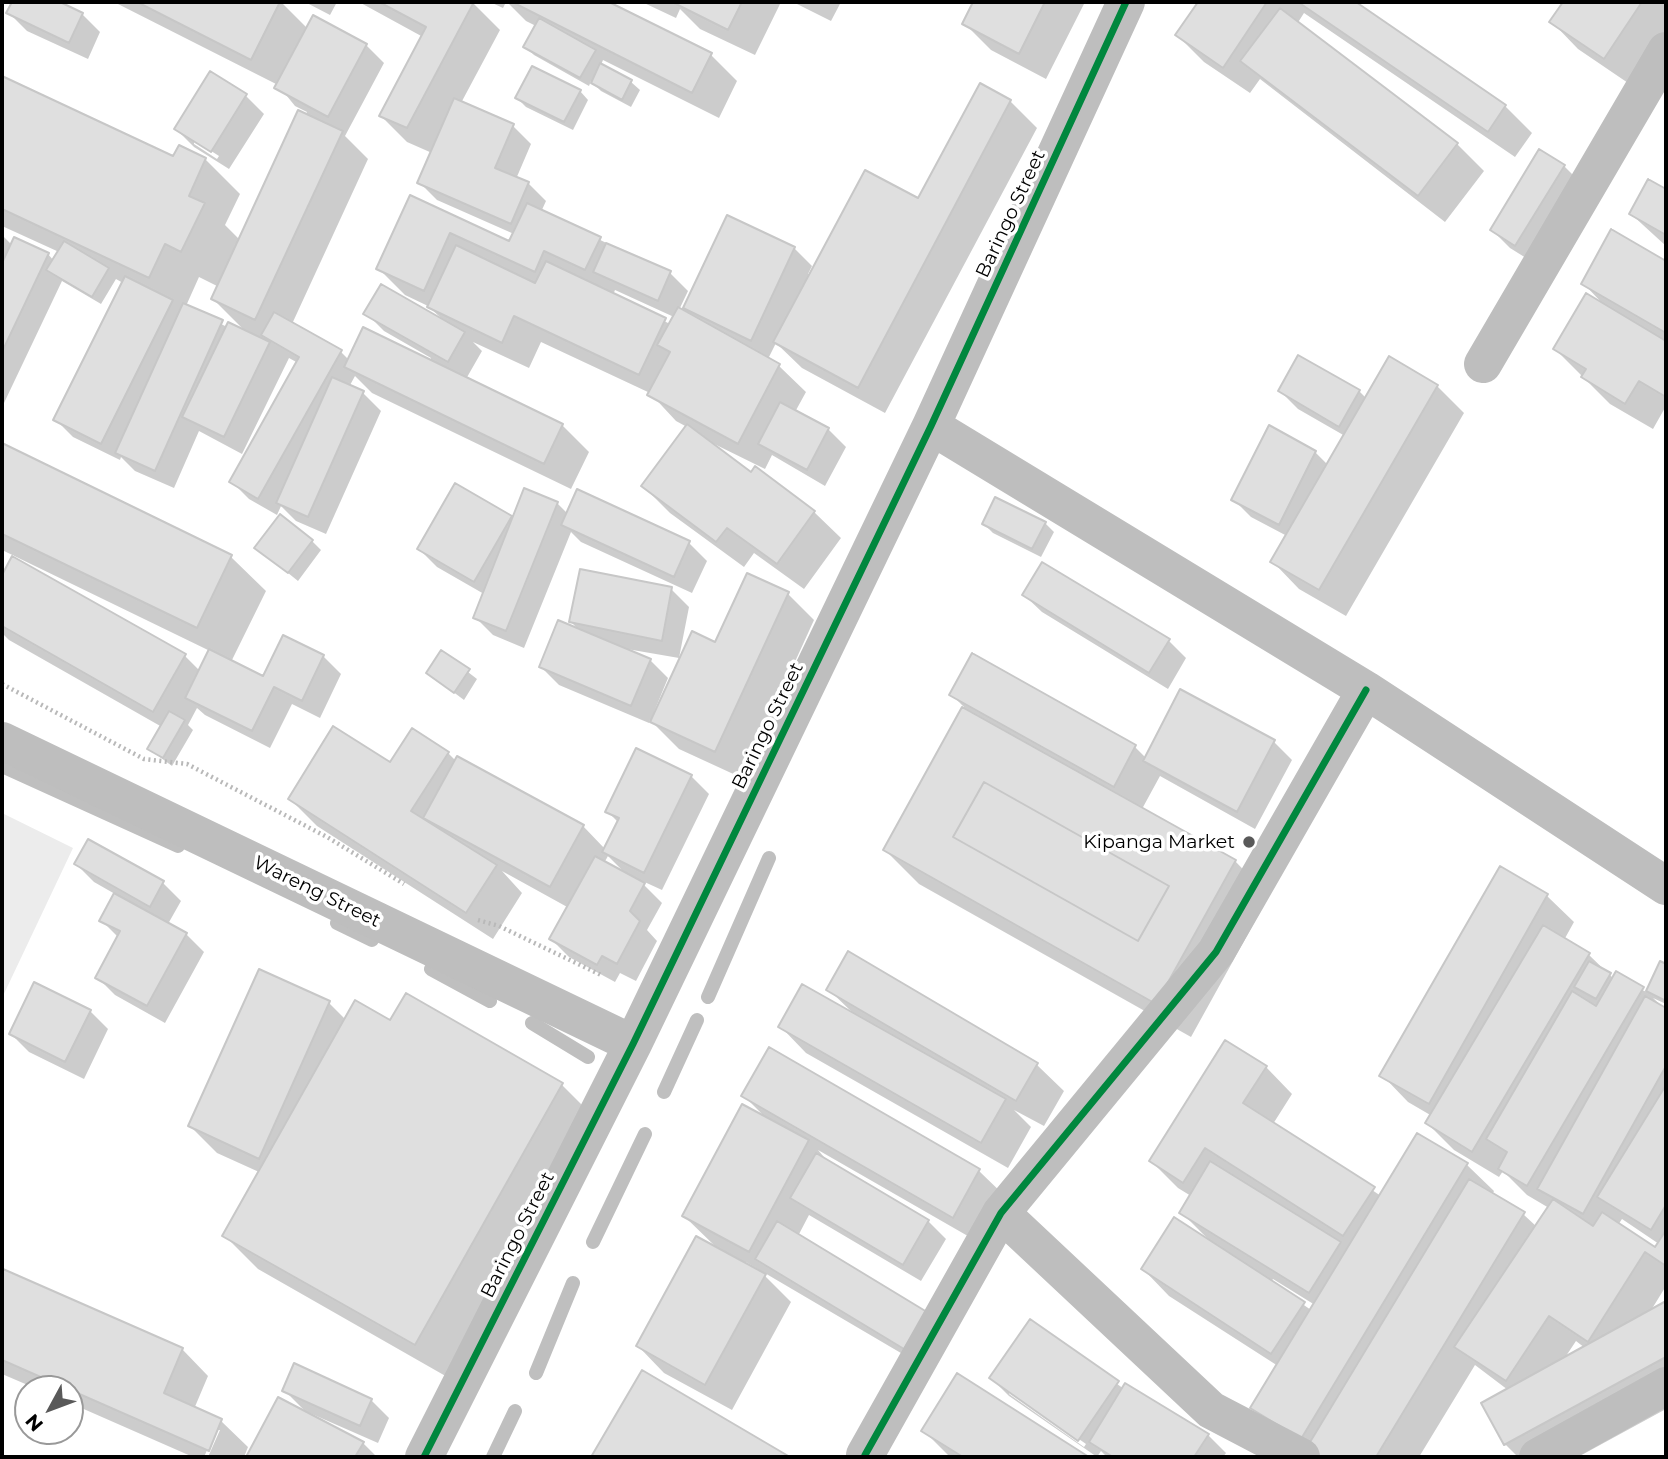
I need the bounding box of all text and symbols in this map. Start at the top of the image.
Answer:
street label: Baringo Street [971,147,1051,281]
street label: Baringo Street [727,659,809,793]
place label: Kipanga Market [1083,831,1235,853]
marker: Kipanga Market [1241,834,1257,850]
street label: Wareng Street [250,851,384,933]
street label: Baringo Street [476,1168,560,1302]
north arrow [14,1375,84,1445]
text: N [21,1409,48,1436]

